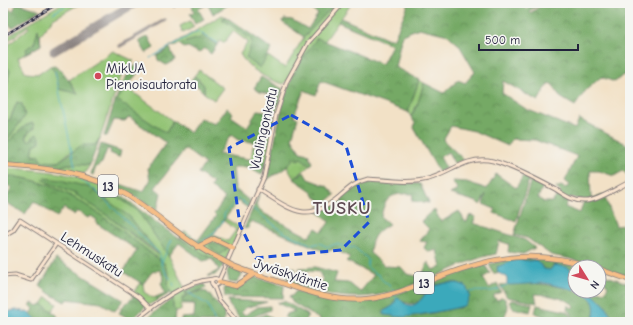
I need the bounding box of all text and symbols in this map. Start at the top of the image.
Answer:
scale bar [479,26,578,52]
text: 500 m [485,33,520,47]
place label: MikUA Pienoisautorata [106,60,197,93]
marker: MikUA Pienoisautorata [93,71,103,81]
street label: Vuolingonkatu [246,87,281,172]
road number: 13 [98,175,118,197]
district label: TUSKU [313,198,371,219]
street label: Lehmuskatu [57,228,126,281]
street label: Jyväskyläntie [252,255,330,294]
north arrow [567,259,607,299]
road number: 13 [414,272,434,294]
text: N [587,278,602,291]

